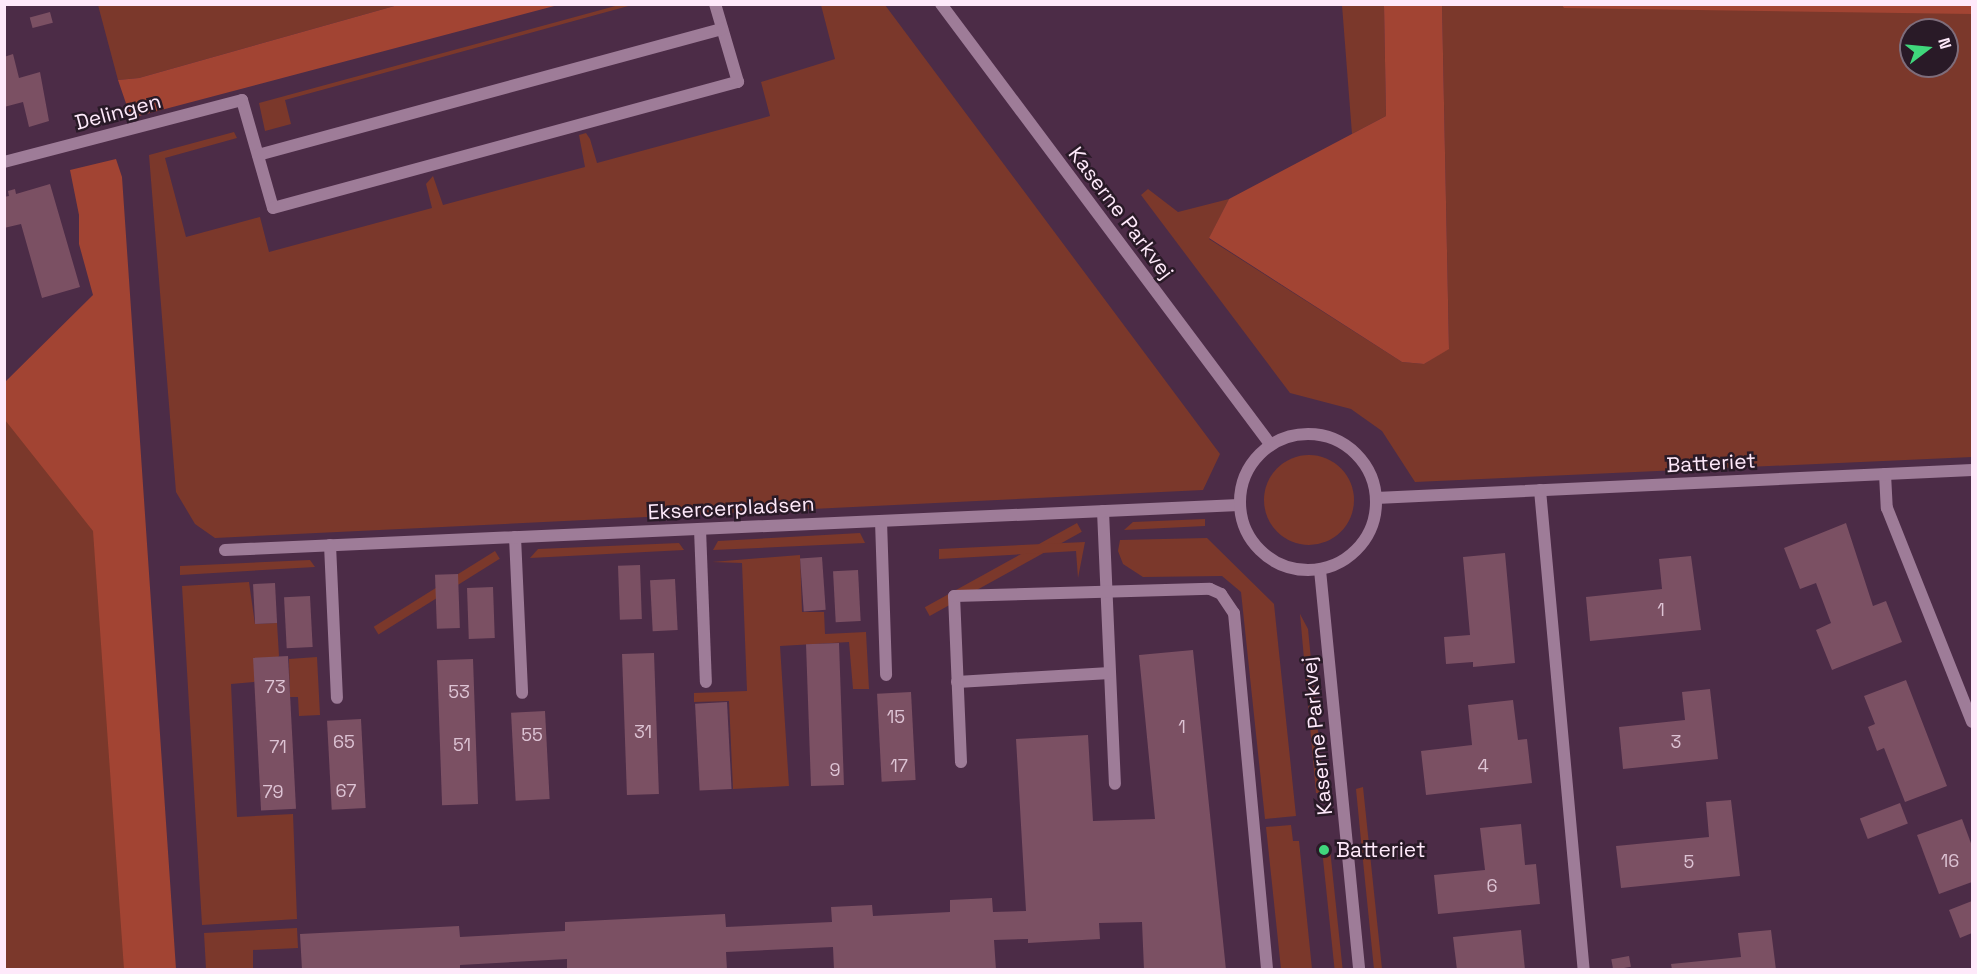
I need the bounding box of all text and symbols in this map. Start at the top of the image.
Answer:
north arrow [1899,18,1959,78]
text: N [1933,35,1956,51]
street label: Delingen [72,88,164,136]
street label: Kaserne Parkvej [1063,142,1179,284]
street label: Batteriet [1666,448,1756,478]
street label: Eksercerpladsen [647,491,815,525]
house number: 1 [1657,599,1665,621]
street label: Kaserne Parkvej [1296,656,1338,816]
house number: 73 [264,676,286,698]
house number: 53 [448,681,470,703]
house number: 15 [887,706,905,728]
house number: 1 [1178,716,1186,738]
house number: 31 [634,721,652,743]
house number: 55 [521,724,543,746]
house number: 65 [333,731,355,753]
house number: 3 [1671,731,1681,753]
house number: 51 [453,734,471,756]
house number: 71 [269,736,287,758]
house number: 17 [890,755,908,777]
house number: 4 [1477,755,1489,777]
house number: 9 [829,759,841,781]
house number: 67 [336,780,356,802]
house number: 79 [262,781,284,803]
place label: Batteriet [1336,837,1426,863]
marker: Batteriet [1317,843,1331,857]
house number: 16 [1941,850,1959,872]
house number: 5 [1684,851,1694,873]
house number: 6 [1486,875,1498,897]

